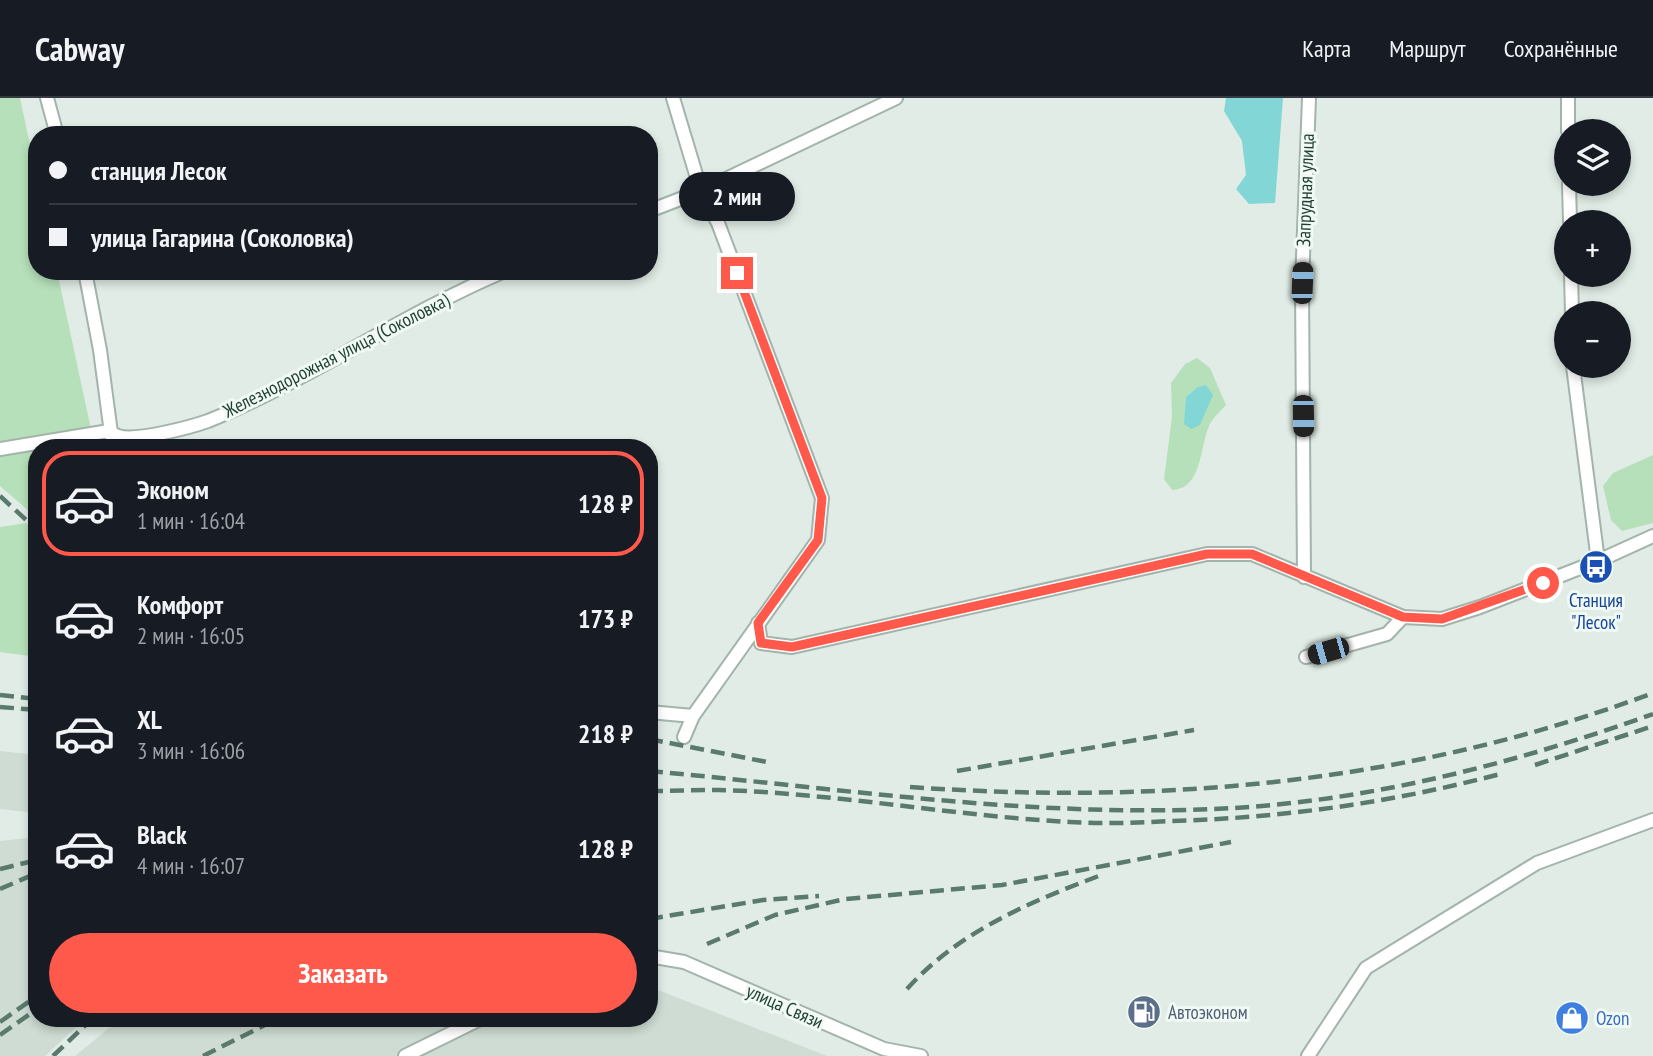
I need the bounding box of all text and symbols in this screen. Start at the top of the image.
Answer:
text: Cabway [35,27,124,70]
text: Карта [1302,33,1351,64]
text: Маршрут [1389,33,1466,64]
text: Сохранённые [1504,33,1618,64]
map controls [1554,119,1631,378]
button: layers [1554,119,1631,196]
street label: Запрудная улица [1291,133,1319,247]
text: станция Лесок [91,154,227,187]
callout: 2 мин [679,172,795,220]
text: 2 мин [712,182,762,211]
button: + [1554,210,1631,287]
text: улица Гагарина (Соколовка) [91,221,354,254]
route end [721,257,753,289]
car [1291,262,1314,304]
street label: Железнодорожная улица (Соколовка) [218,287,454,423]
button: − [1554,301,1631,378]
car [1293,395,1314,437]
icon: car [53,472,116,535]
text: Эконом [137,473,209,506]
text: 128 ₽ [578,487,633,520]
text: 1 мин · 16:04 [137,506,245,535]
bus stop icon: Станция "Лесок" [1577,548,1615,586]
route start [1527,567,1559,599]
icon: car [53,587,116,650]
text: Комфорт [137,588,223,621]
place label: Станция "Лесок" [1569,588,1623,634]
text: 173 ₽ [578,602,633,635]
text: 2 мин · 16:05 [137,621,245,650]
car [1305,635,1352,667]
icon: car [53,702,116,765]
text: XL [137,703,162,736]
text: 218 ₽ [578,717,633,750]
text: 3 мин · 16:06 [137,736,245,765]
icon: car [53,817,116,880]
text: Black [137,818,187,851]
text: 128 ₽ [578,832,633,865]
text: 4 мин · 16:07 [137,851,245,880]
button: Заказать [49,933,637,1013]
street label: улица Связи [743,978,827,1034]
fuel station icon: Автоэконом [1125,993,1163,1031]
shop icon: Ozon [1553,999,1591,1037]
place label: Автоэконом [1168,1000,1248,1024]
place label: Ozon [1596,1006,1629,1030]

